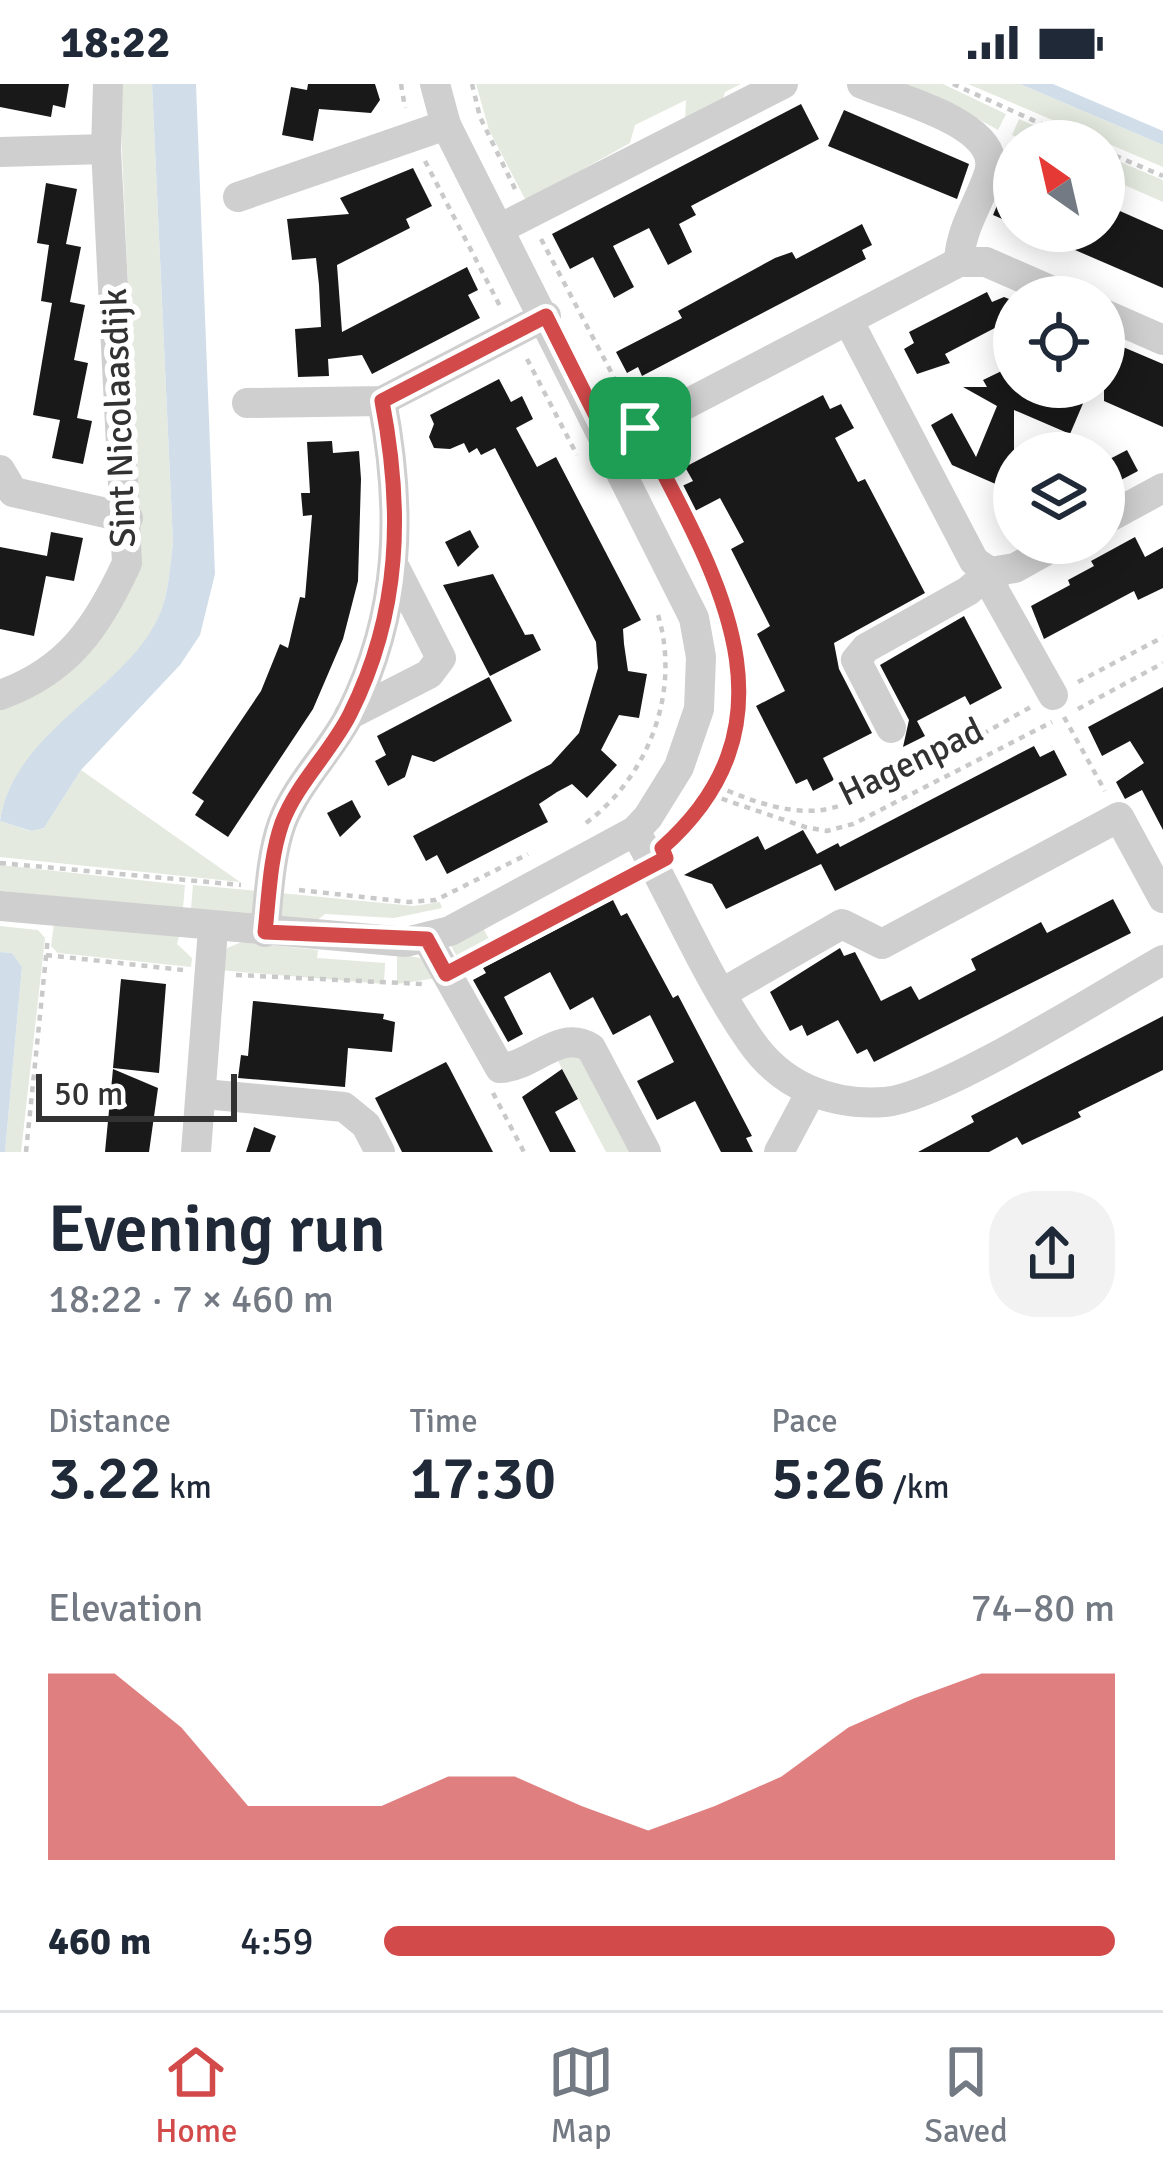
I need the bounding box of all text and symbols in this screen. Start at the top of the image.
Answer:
text: 18:22 [60,15,170,70]
north arrow [993,120,1125,252]
map controls [993,120,1125,564]
button: locate [993,276,1125,408]
street label: Sint Nicolaasdijk [92,288,146,548]
pin [589,377,691,479]
icon: arrive [607,395,673,461]
button: layers [993,432,1125,564]
street label: Hagenpad [831,708,991,816]
scale bar [36,1068,237,1121]
text: 50 m [54,1074,123,1115]
text: Evening run [48,1189,386,1270]
button: share [989,1191,1115,1317]
text: 18:22 · 7 × 460 m [48,1275,334,1323]
text: Distance [48,1401,171,1442]
text: Time [410,1401,478,1442]
text: Pace [771,1401,838,1442]
text: 3.22 [48,1442,162,1516]
text: 17:30 [410,1442,556,1516]
text: 5:26 [771,1442,885,1516]
text: km [162,1467,212,1508]
text: /km [885,1467,950,1508]
text: Elevation [48,1584,203,1632]
text: 74–80 m [970,1584,1115,1632]
text: 460 m [48,1917,151,1965]
text: 4:59 [240,1917,314,1965]
tab: Home [155,2039,238,2152]
tab: Map [548,2039,614,2152]
tab: Saved [925,2039,1008,2152]

